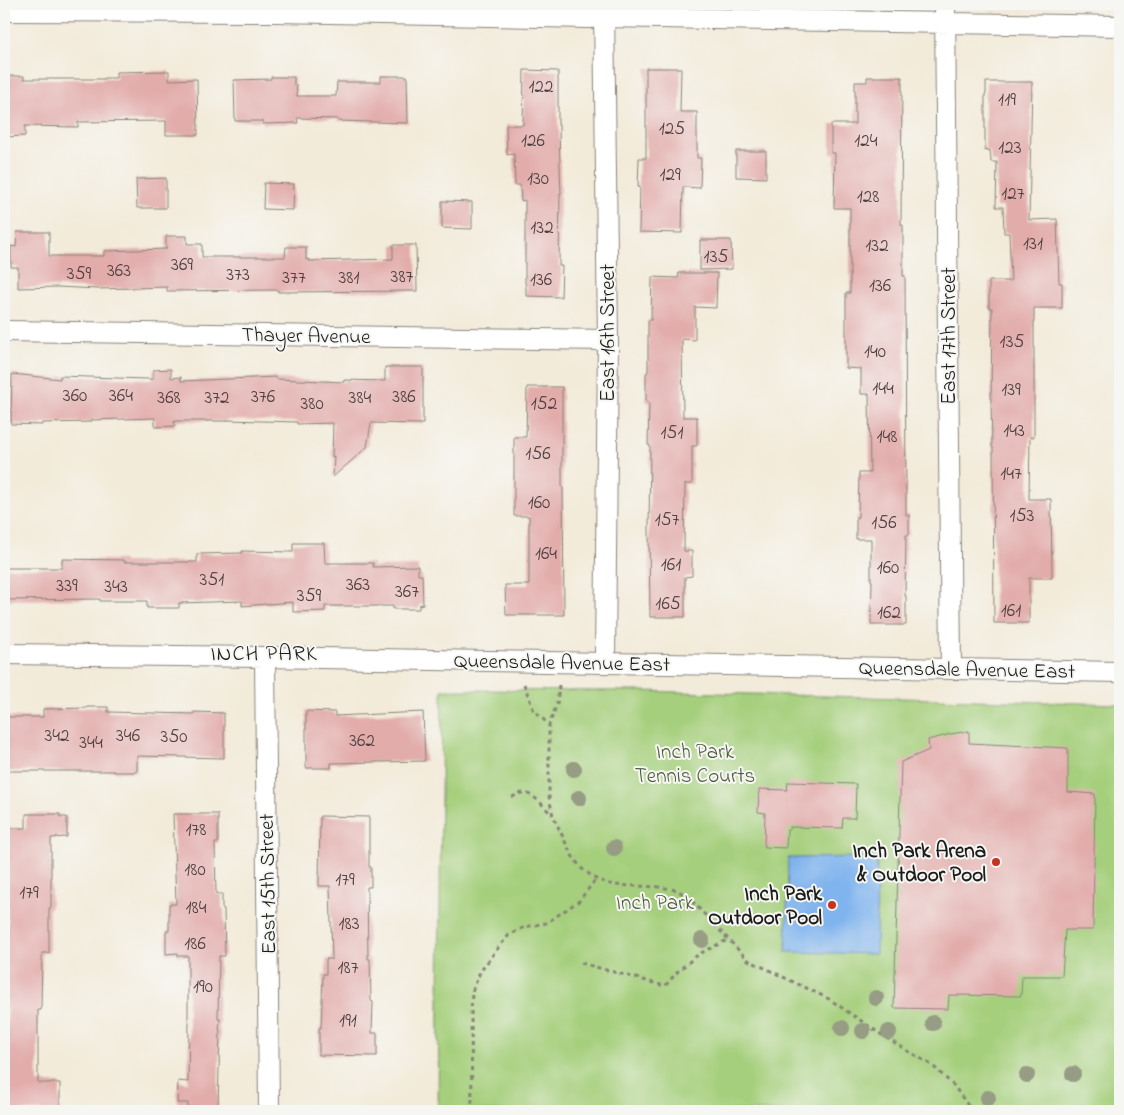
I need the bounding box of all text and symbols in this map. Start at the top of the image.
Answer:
house number: 122 [529,74,553,101]
house number: 119 [998,87,1016,114]
house number: 125 [659,116,685,143]
house number: 126 [521,128,545,155]
house number: 124 [854,128,878,155]
house number: 123 [998,135,1022,162]
house number: 129 [659,162,681,189]
house number: 130 [527,166,549,193]
house number: 127 [1001,181,1025,208]
house number: 128 [857,184,879,211]
house number: 132 [530,215,554,242]
house number: 131 [1023,231,1043,258]
house number: 132 [865,233,889,260]
house number: 135 [704,244,729,271]
house number: 369 [171,252,193,279]
house number: 363 [107,258,131,285]
house number: 359 [67,261,91,288]
house number: 373 [226,262,250,289]
house number: 387 [391,264,414,291]
street label: East 16th Street [594,264,624,402]
house number: 377 [282,265,306,292]
house number: 381 [338,265,360,292]
house number: 136 [530,267,552,294]
street label: East 17th Street [935,267,965,405]
house number: 136 [869,273,891,300]
street label: Thayer Avenue [241,321,371,355]
house number: 135 [1000,329,1025,356]
house number: 140 [864,339,886,366]
house number: 144 [872,376,894,403]
house number: 139 [1001,377,1021,404]
house number: 360 [63,383,87,410]
house number: 364 [109,383,133,410]
house number: 376 [251,384,275,411]
house number: 386 [392,384,416,411]
house number: 368 [157,385,181,412]
house number: 372 [204,385,230,412]
house number: 384 [349,385,372,412]
house number: 380 [300,391,324,418]
house number: 152 [531,391,557,418]
house number: 143 [1003,418,1025,445]
house number: 151 [661,420,683,447]
house number: 148 [877,424,898,451]
house number: 156 [525,441,551,468]
house number: 147 [1000,461,1022,488]
house number: 160 [528,490,550,517]
house number: 153 [1010,503,1035,530]
house number: 157 [655,507,680,534]
house number: 156 [871,510,897,537]
house number: 164 [535,541,557,568]
house number: 161 [661,552,681,579]
house number: 160 [877,555,899,582]
house number: 351 [200,567,224,594]
house number: 363 [346,572,370,599]
house number: 339 [56,573,78,600]
house number: 343 [104,574,128,601]
house number: 367 [395,579,419,606]
house number: 359 [297,583,321,610]
house number: 165 [655,591,681,618]
house number: 161 [1001,598,1021,625]
house number: 162 [877,600,901,627]
district label: INCH PARK [210,639,318,671]
street label: Queensdale Avenue East [453,647,670,681]
street label: Queensdale Avenue East [858,654,1075,688]
house number: 342 [44,723,70,750]
house number: 346 [116,723,140,750]
house number: 350 [161,724,187,751]
house number: 362 [349,728,375,755]
house number: 344 [79,730,103,757]
park label: Inch Park Tennis Courts [635,738,755,792]
street label: East 15th Street [253,813,285,955]
house number: 178 [186,817,207,844]
place label: Inch Park Arena & Outdoor Pool [852,837,986,891]
marker: Inch Park Arena & Outdoor Pool [990,856,1002,868]
house number: 180 [184,857,206,884]
house number: 179 [335,867,355,894]
house number: 179 [19,880,39,907]
place label: Inch Park Outdoor Pool [708,880,823,934]
park label: Inch Park [616,889,695,919]
house number: 184 [186,895,207,922]
marker: Inch Park Outdoor Pool [826,899,838,911]
house number: 183 [338,911,360,938]
house number: 186 [184,931,206,958]
house number: 187 [338,955,359,982]
house number: 190 [193,974,213,1001]
house number: 191 [339,1008,357,1035]

